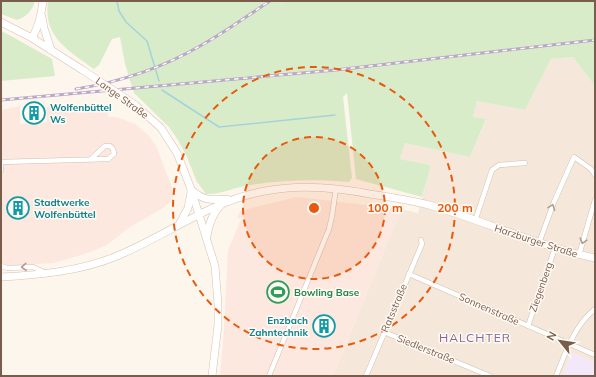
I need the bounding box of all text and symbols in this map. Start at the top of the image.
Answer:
street label: Lange Straße [93,74,151,122]
building icon: Wolfenbüttel Ws [21,100,47,126]
place label: Wolfenbüttel Ws [50,101,112,126]
building icon: Stadtwerke Wolfenbüttel [5,195,31,221]
place label: Stadtwerke Wolfenbüttel [34,196,96,221]
text: 100 m [367,200,403,215]
text: 200 m [437,200,473,215]
centre of rings [307,201,321,215]
one-way arrow [548,203,556,210]
street label: Harzburger Straße [493,221,579,261]
one-way arrow [579,237,588,244]
street label: Ziegenberg [526,260,556,314]
one-way arrow [21,263,27,272]
sports icon: Bowling Base [265,279,291,305]
street label: Ratsstraße [378,282,410,334]
place label: Bowling Base [294,286,360,299]
street label: Sonnenstraße [457,290,521,328]
building icon: Enzbach Zahntechnik [311,313,337,339]
place label: Enzbach Zahntechnik [249,314,308,339]
north arrow [540,321,580,361]
text: N [543,329,559,343]
district label: HALCHTER [439,330,511,345]
street label: Siedlerstraße [395,332,457,366]

